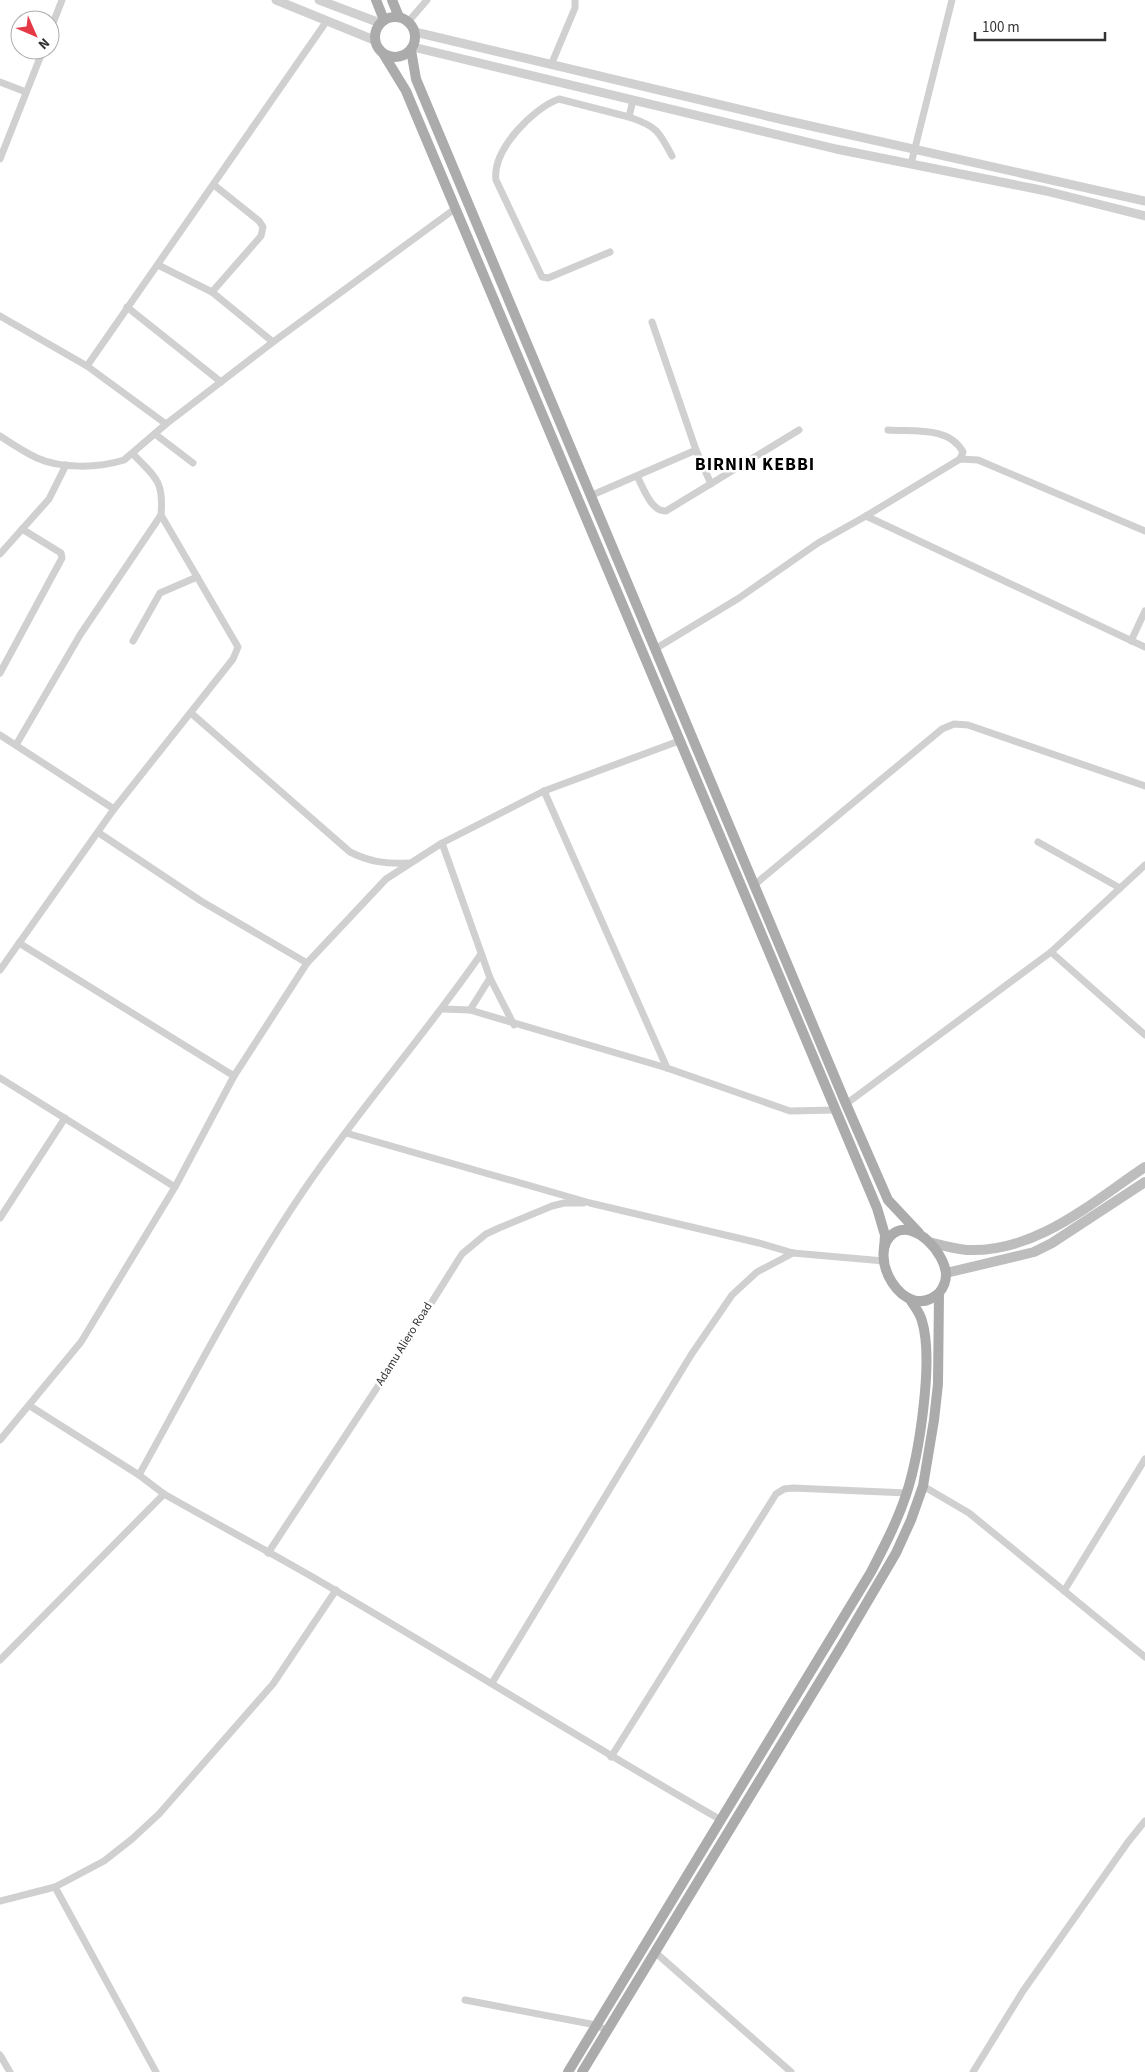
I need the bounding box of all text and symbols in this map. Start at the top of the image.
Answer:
north arrow [10,10,60,60]
scale bar [975,10,1105,42]
text: 100 m [982,17,1020,38]
text: N [33,33,54,54]
district label: BIRNIN KEBBI [695,452,815,477]
street label: Adamu Aliero Road [372,1299,436,1389]

